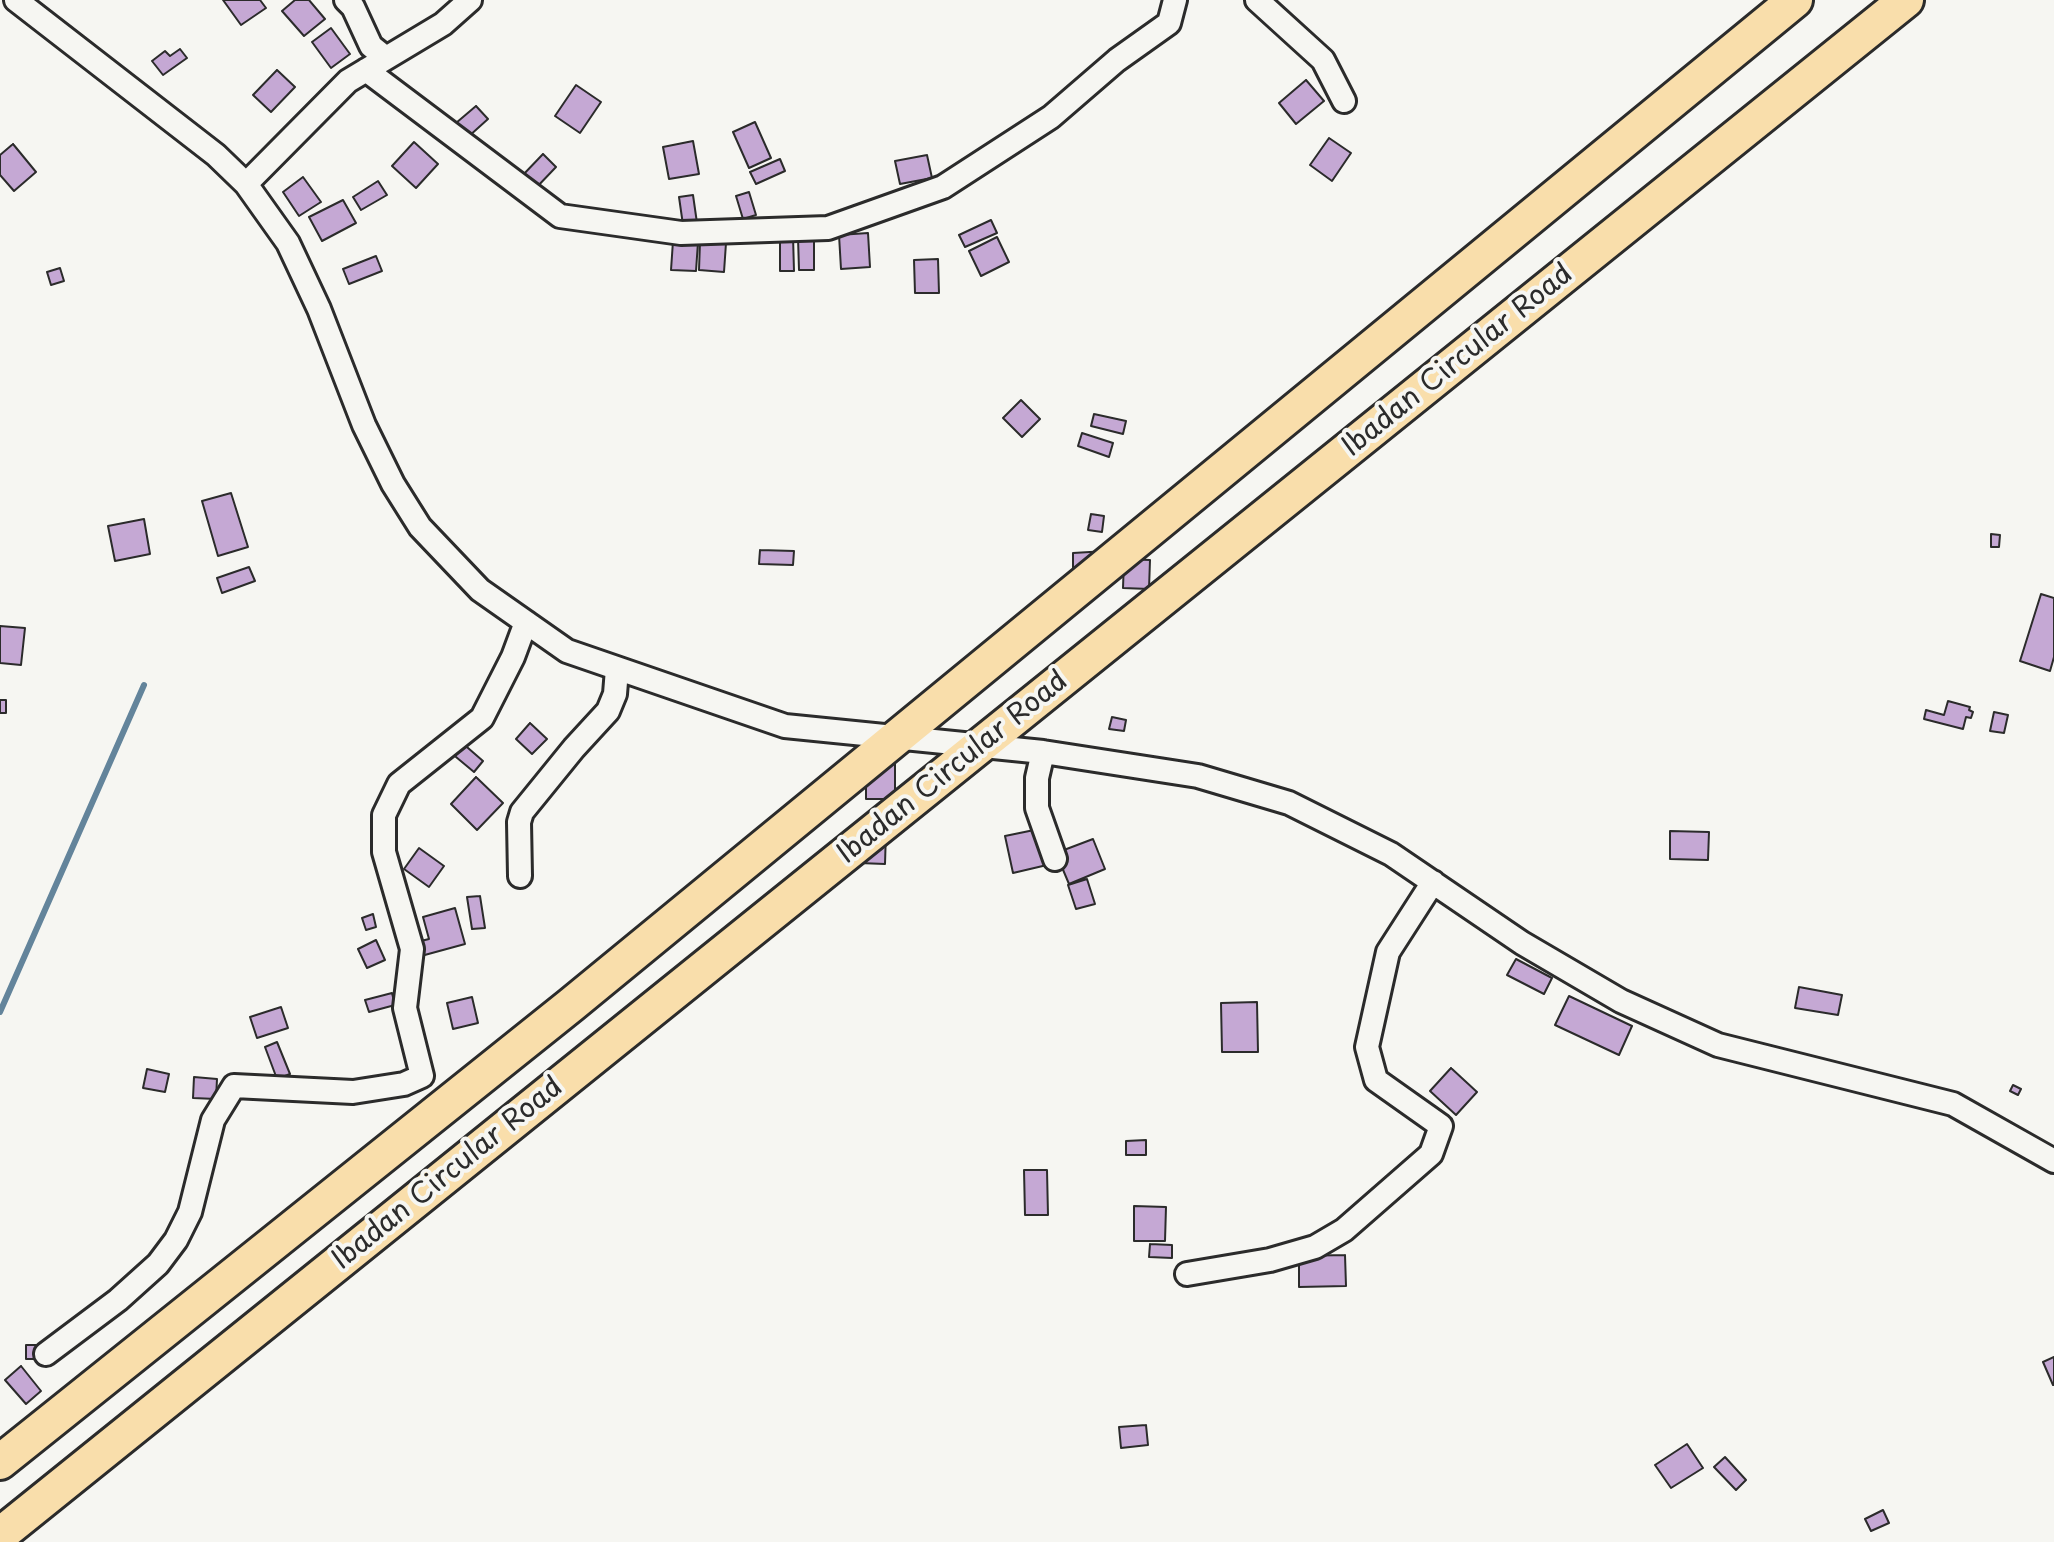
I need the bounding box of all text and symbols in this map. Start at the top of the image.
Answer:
street label: Ibadan Circular Road [1336,258,1580,464]
street label: Ibadan Circular Road [831,665,1075,871]
street label: Ibadan Circular Road [326,1071,570,1277]

